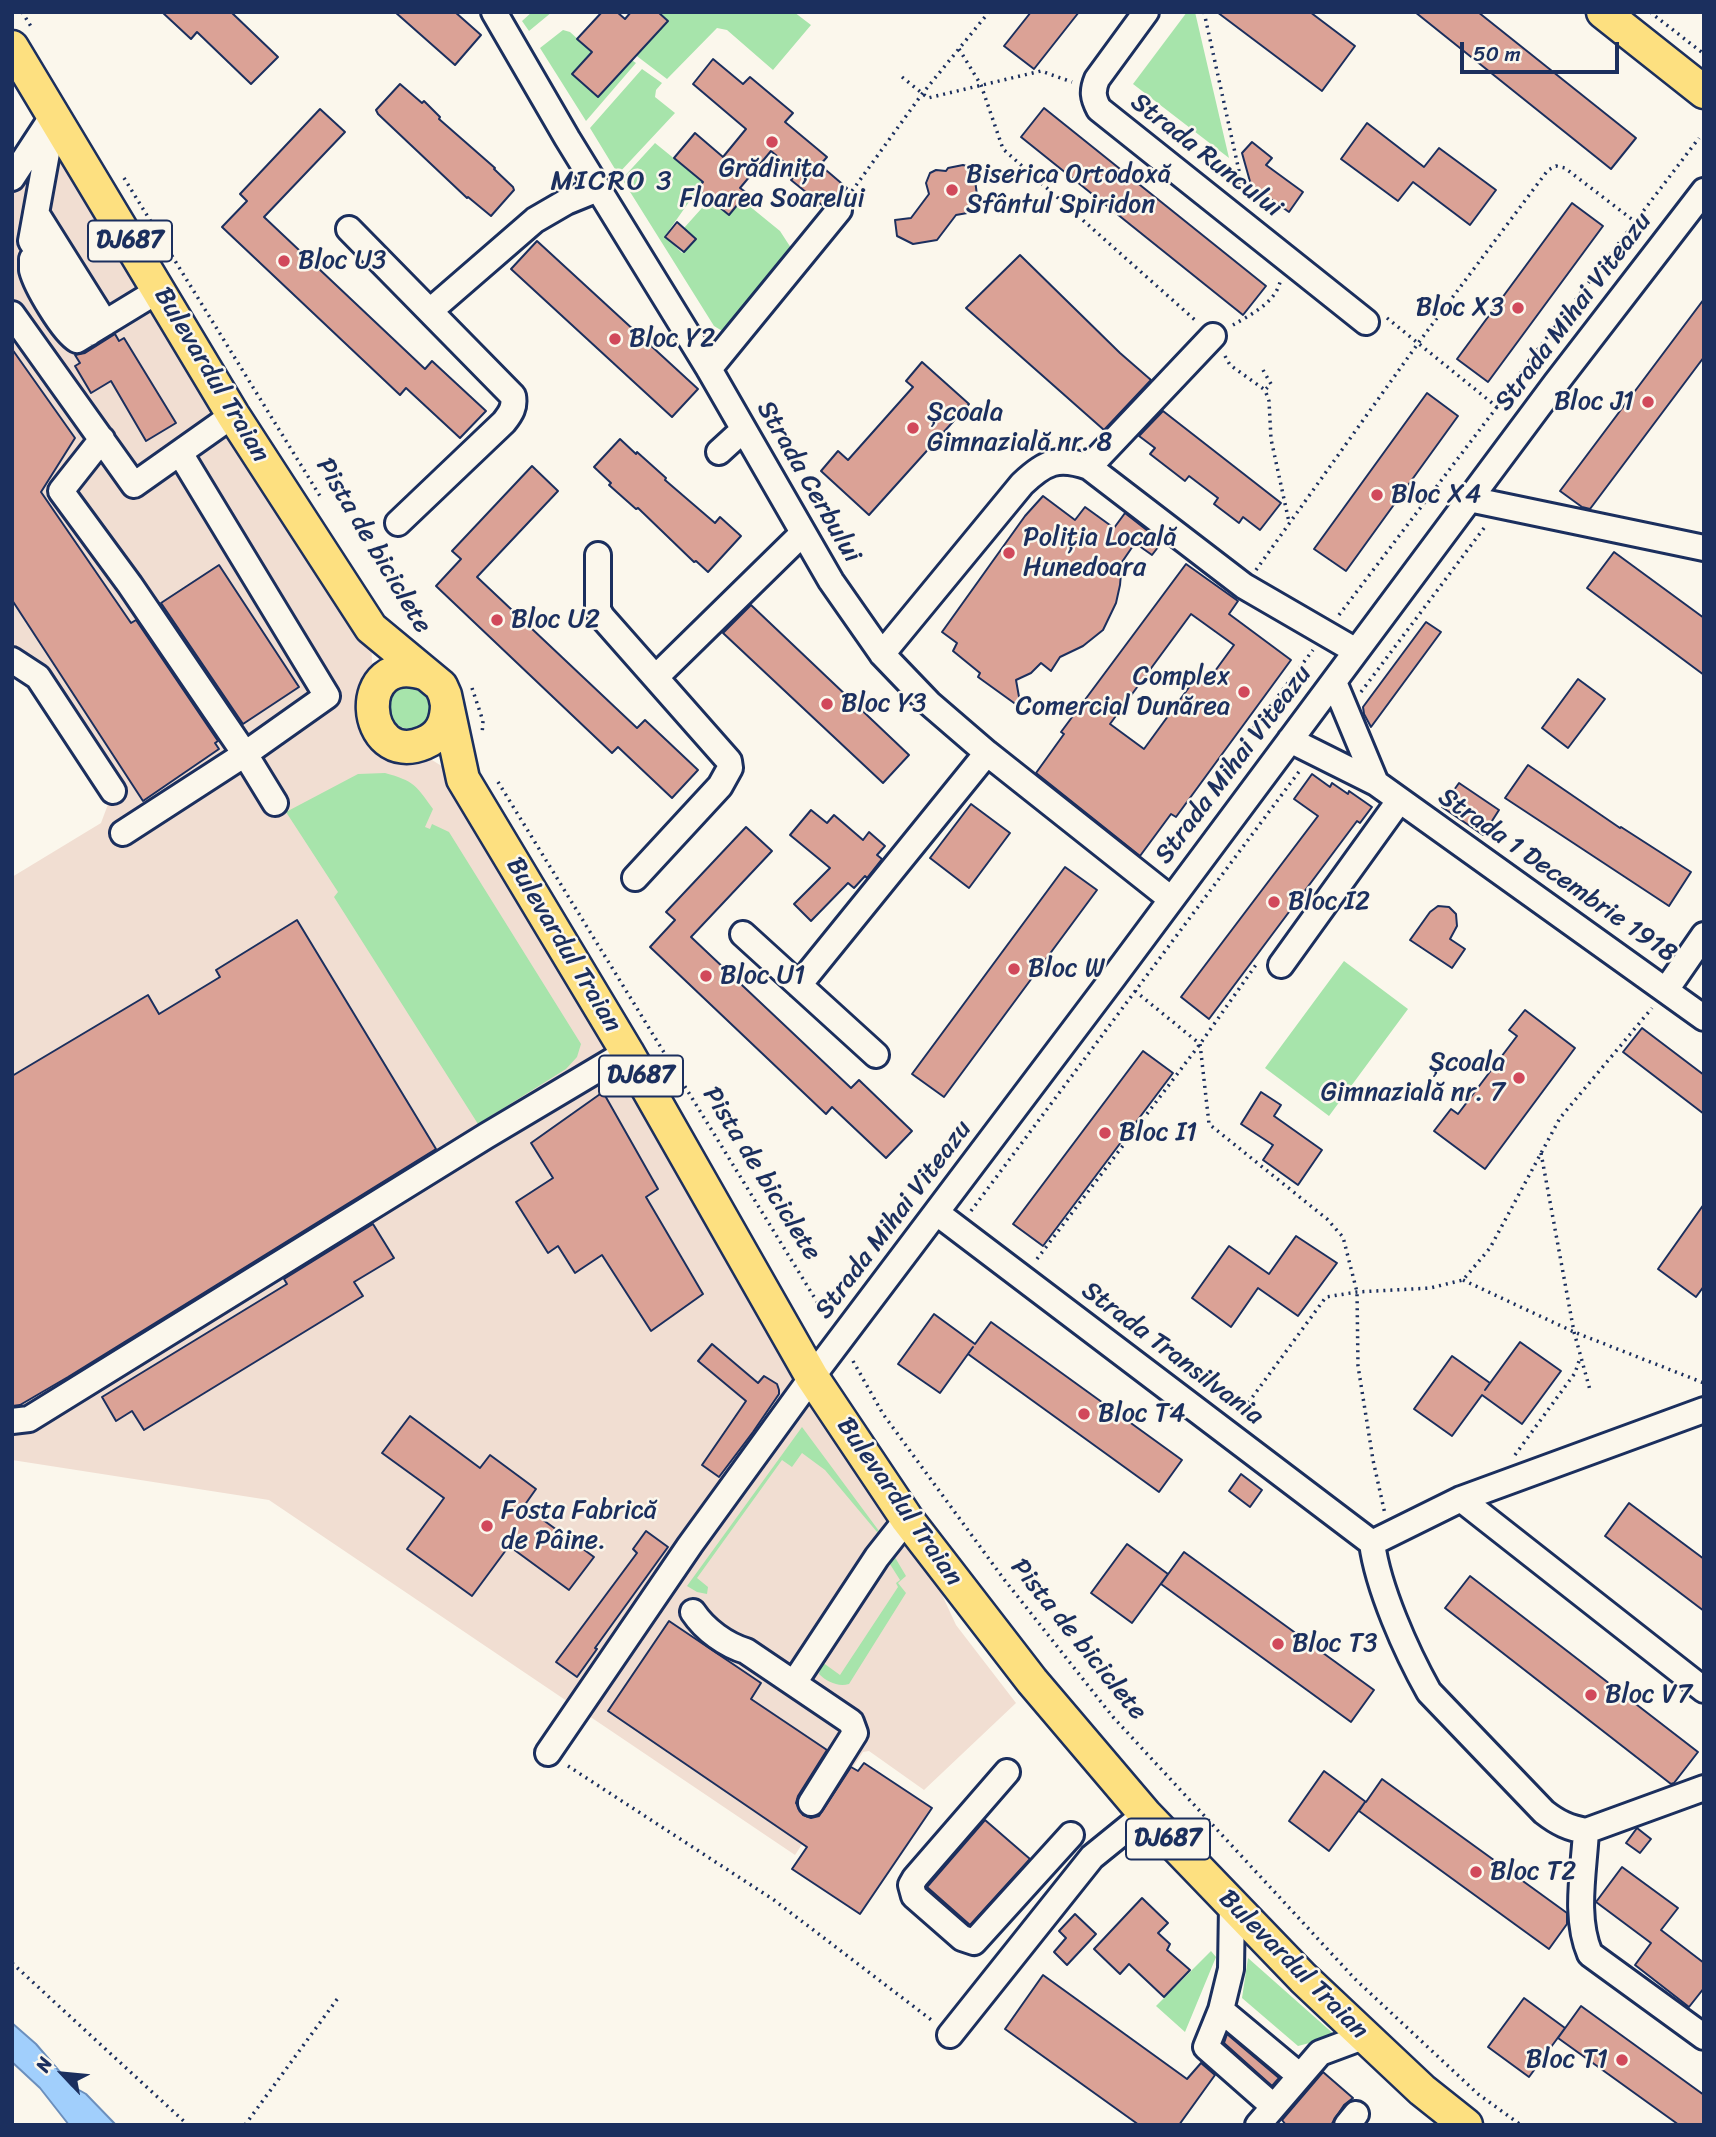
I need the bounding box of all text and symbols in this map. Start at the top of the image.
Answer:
scale bar [1464,28,1623,72]
text: 50 m [1473,35,1521,73]
street label: Strada Runcului [1124,87,1288,225]
marker: Grădinița Floarea Soarelui [764,134,780,150]
place label: Grădinița Floarea Soarelui [679,153,865,214]
place label: Biserica Ortodoxă Sfântul Spiridon [966,159,1171,220]
district label: MICRO 3 [551,165,673,199]
marker: Biserica Ortodoxă Sfântul Spiridon [944,182,960,198]
street label: Strada Mihai Viteazu [1489,207,1659,417]
road number: DJ687 [88,221,172,262]
place label: Bloc U3 [298,245,386,277]
marker: Bloc U3 [276,253,292,269]
street label: Bulevardul Traian [146,282,276,468]
place label: Bloc X3 [1416,292,1504,324]
marker: Bloc X3 [1510,300,1526,316]
place label: Bloc Y2 [629,323,715,355]
marker: Bloc Y2 [607,331,623,347]
place label: Bloc J1 [1554,386,1634,418]
marker: Bloc J1 [1640,394,1656,410]
street label: Strada Cerbului [749,396,867,568]
place label: Școala Gimnazială nr. 8 [927,397,1112,458]
marker: Școala Gimnazială nr. 8 [905,420,921,436]
street label: Pista de biciclete [308,453,438,639]
place label: Bloc X4 [1391,479,1481,511]
marker: Bloc X4 [1369,487,1385,503]
place label: Poliția Locală Hunedoara [1023,522,1177,584]
marker: Poliția Locală Hunedoara [1001,545,1017,561]
place label: Bloc U2 [511,604,600,636]
marker: Bloc U2 [489,612,505,628]
street label: Strada Mihai Viteazu [1149,660,1319,870]
place label: Complex Comercial Dunărea [1016,661,1230,722]
marker: Complex Comercial Dunărea [1236,684,1252,700]
place label: Bloc Y3 [841,688,926,720]
marker: Bloc Y3 [819,696,835,712]
street label: Strada 1 Decembrie 1918 [1432,782,1682,970]
street label: Bulevardul Traian [498,852,628,1038]
place label: Bloc I2 [1288,886,1370,918]
marker: Bloc I2 [1266,894,1282,910]
place label: Bloc W [1028,953,1105,985]
place label: Bloc U1 [720,960,805,992]
marker: Bloc W [1006,961,1022,977]
marker: Bloc U1 [698,968,714,984]
place label: Școala Gimnazială nr. 7 [1321,1047,1505,1108]
road number: DJ687 [599,1056,683,1096]
marker: Școala Gimnazială nr. 7 [1511,1070,1527,1086]
street label: Pista de biciclete [695,1081,827,1267]
street label: Strada Mihai Viteazu [809,1115,979,1325]
place label: Bloc I1 [1119,1117,1197,1149]
marker: Bloc I1 [1097,1125,1113,1141]
street label: Strada Transilvania [1075,1275,1269,1433]
place label: Bloc T4 [1098,1398,1185,1430]
marker: Bloc T4 [1076,1406,1092,1422]
street label: Bulevardul Traian [829,1412,969,1592]
place label: Fosta Fabrică de Pâine. [501,1495,657,1556]
marker: Fosta Fabrică de Pâine. [479,1518,495,1534]
street label: Pista de biciclete [1003,1553,1153,1727]
place label: Bloc T3 [1292,1628,1377,1660]
marker: Bloc T3 [1270,1636,1286,1652]
place label: Bloc V7 [1605,1679,1692,1711]
marker: Bloc V7 [1583,1687,1599,1703]
road number: DJ687 [1126,1818,1210,1860]
place label: Bloc T2 [1490,1856,1576,1888]
marker: Bloc T2 [1468,1864,1484,1880]
street label: Bulevardul Traian [1212,1884,1374,2046]
north arrow [28,2039,98,2109]
place label: Bloc T1 [1526,2044,1608,2076]
text: N [26,2051,61,2078]
marker: Bloc T1 [1614,2052,1630,2068]

